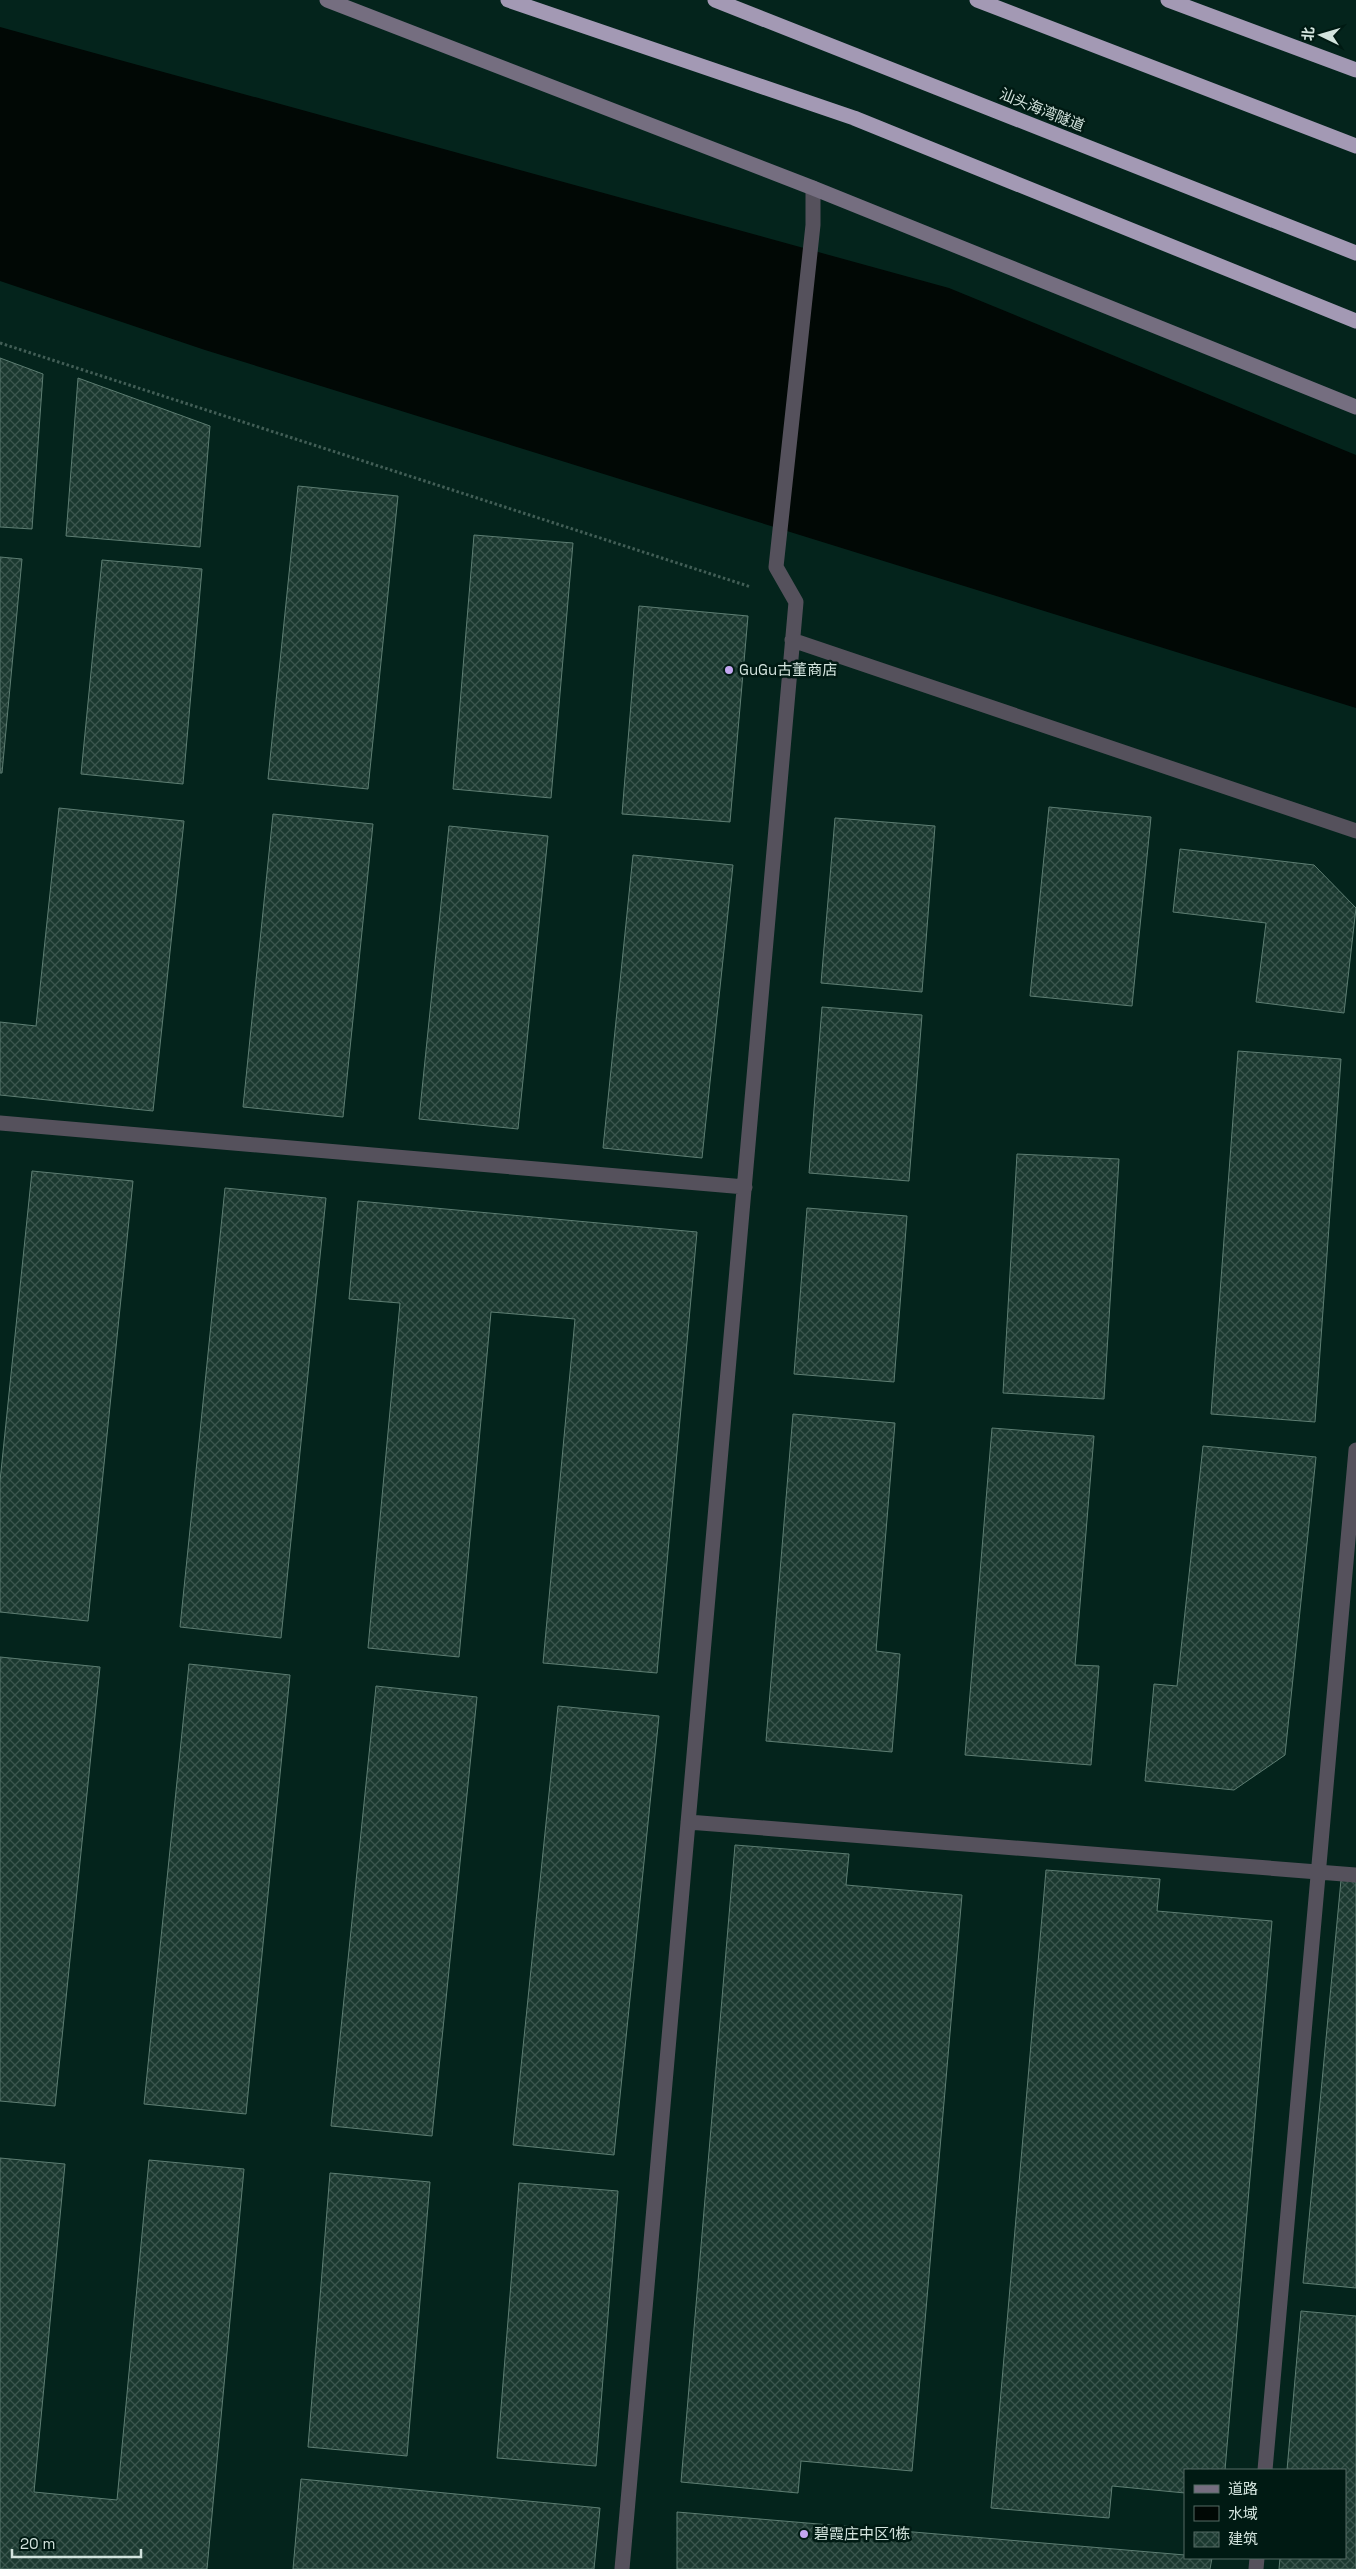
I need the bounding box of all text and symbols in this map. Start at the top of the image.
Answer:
north arrow [1296,10,1346,60]
text: 北 [1298,26,1318,42]
street label: 汕头海湾隧道 [997,84,1087,135]
place label: GuGu古董商店 [739,660,837,679]
marker: GuGu古董商店 [723,664,735,676]
legend [1184,2469,1346,2559]
text: 道路 [1228,2479,1258,2498]
text: 水域 [1228,2504,1258,2523]
place label: 碧霞庄中区1栋 [814,2524,910,2543]
scale bar [12,2526,141,2558]
marker: 碧霞庄中区1栋 [798,2528,810,2540]
text: 建筑 [1228,2529,1258,2548]
text: 20 m [20,2534,55,2553]

